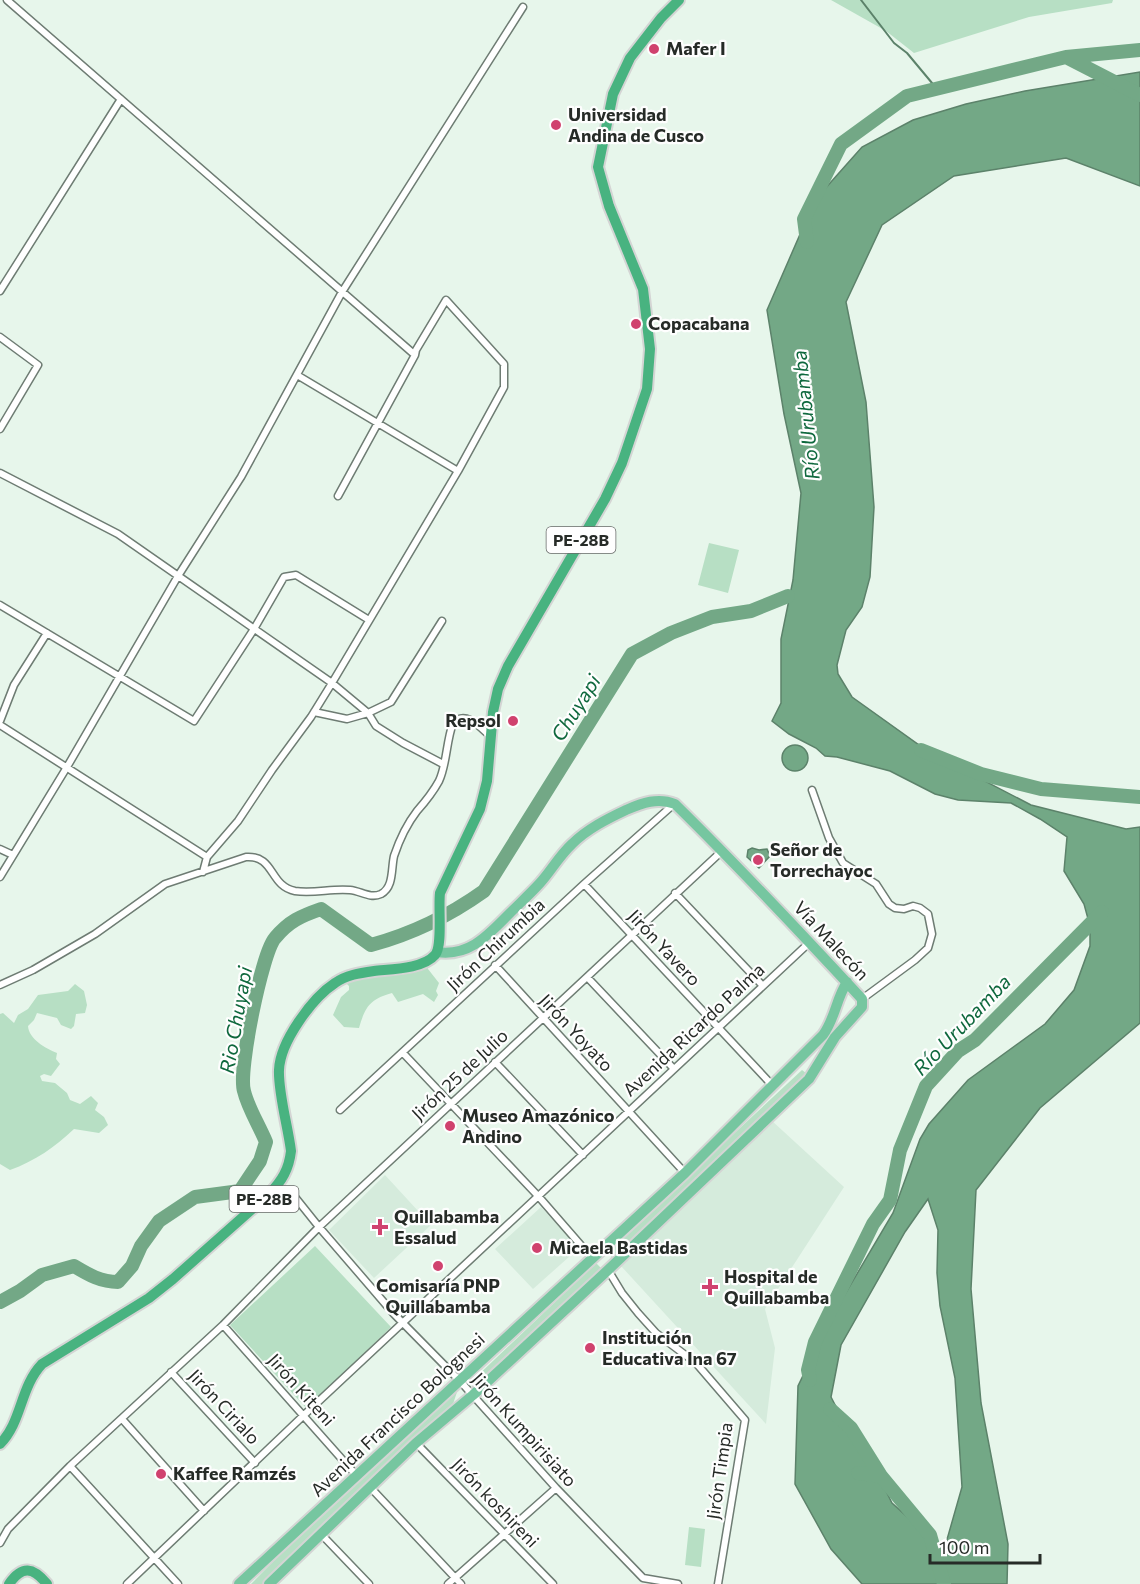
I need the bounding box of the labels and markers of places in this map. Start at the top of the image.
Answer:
place label: Mafer I [666,37,726,59]
marker: Mafer I [647,42,661,56]
place label: Universidad Andina de Cusco [568,103,704,146]
marker: Universidad Andina de Cusco [549,118,563,132]
place label: Copacabana [648,312,749,334]
marker: Copacabana [629,317,643,331]
place label: Repsol [445,709,501,731]
marker: Repsol [506,714,520,728]
place label: Señor de Torrechayoc [770,838,873,881]
marker: Señor de Torrechayoc [751,853,765,867]
place label: Museo Amazónico Andino [462,1104,615,1147]
marker: Museo Amazónico Andino [443,1119,457,1133]
place label: Quillabamba Essalud [394,1205,499,1248]
marker: Quillabamba Essalud [371,1218,389,1236]
place label: Micaela Bastidas [549,1236,688,1258]
marker: Micaela Bastidas [530,1241,544,1255]
marker: Comisaría PNP Quillabamba [431,1259,445,1273]
place label: Hospital de Quillabamba [724,1265,829,1308]
place label: Comisaría PNP Quillabamba [376,1274,500,1317]
marker: Hospital de Quillabamba [701,1278,719,1296]
place label: Institución Educativa Ina 67 [602,1326,737,1369]
marker: Institución Educativa Ina 67 [583,1341,597,1355]
place label: Kaffee Ramzés [173,1462,296,1484]
marker: Kaffee Ramzés [154,1467,168,1481]

